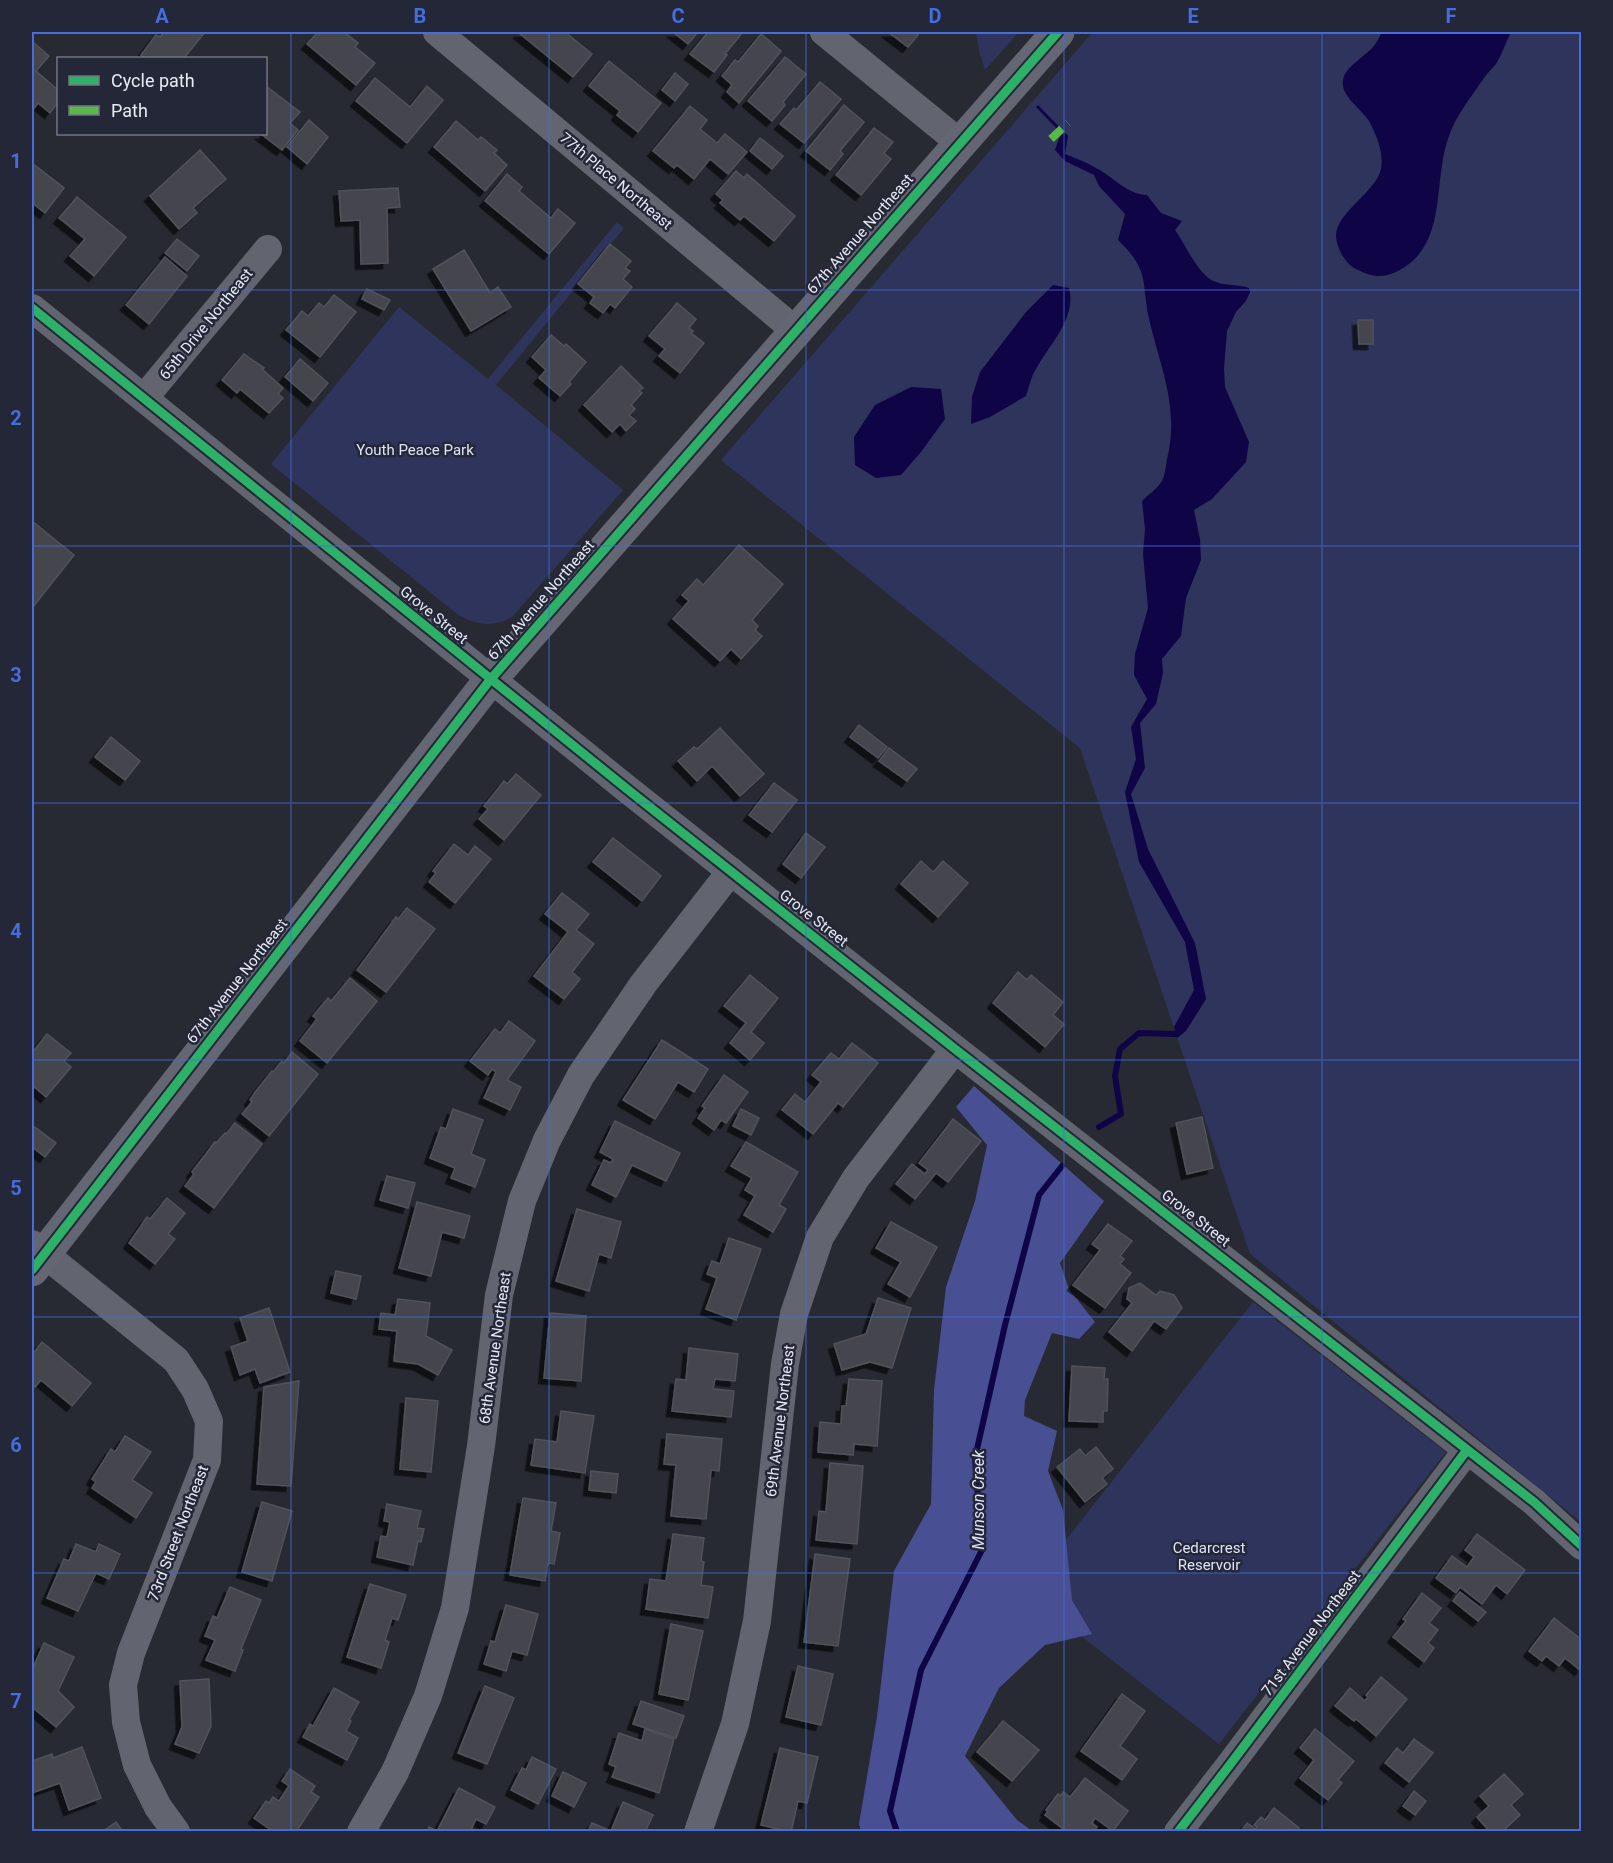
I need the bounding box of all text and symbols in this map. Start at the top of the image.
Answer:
text: A [155,4,169,28]
text: B [414,4,426,28]
text: C [671,4,685,28]
text: D [929,4,942,28]
text: E [1187,4,1199,28]
text: F [1446,4,1457,28]
legend [57,57,267,135]
text: Cycle path [111,70,195,91]
text: Path [111,100,148,121]
street label: 77th Place Northeast [556,129,676,233]
text: 1 [10,149,22,173]
street label: 67th Avenue Northeast [803,170,917,298]
street label: 65th Drive Northeast [156,265,256,383]
text: 2 [10,406,22,430]
park label: Youth Peace Park [356,441,474,459]
street label: 67th Avenue Northeast [484,536,598,664]
street label: Grove Street [396,582,472,648]
text: 3 [10,663,22,687]
street label: Grove Street [776,886,852,950]
street label: 67th Avenue Northeast [183,915,291,1047]
text: 4 [10,919,22,943]
text: 5 [10,1176,22,1200]
street label: Grove Street [1158,1186,1234,1250]
street label: 68th Avenue Northeast [475,1271,515,1425]
street label: 69th Avenue Northeast [762,1344,798,1498]
text: 6 [10,1433,22,1457]
water label: Munson Creek [969,1449,988,1550]
street label: 73rd Street Northeast [144,1463,212,1603]
park label: Cedarcrest Reservoir [1173,1539,1245,1574]
street label: 71st Avenue Northeast [1258,1567,1364,1699]
text: 7 [10,1689,22,1713]

